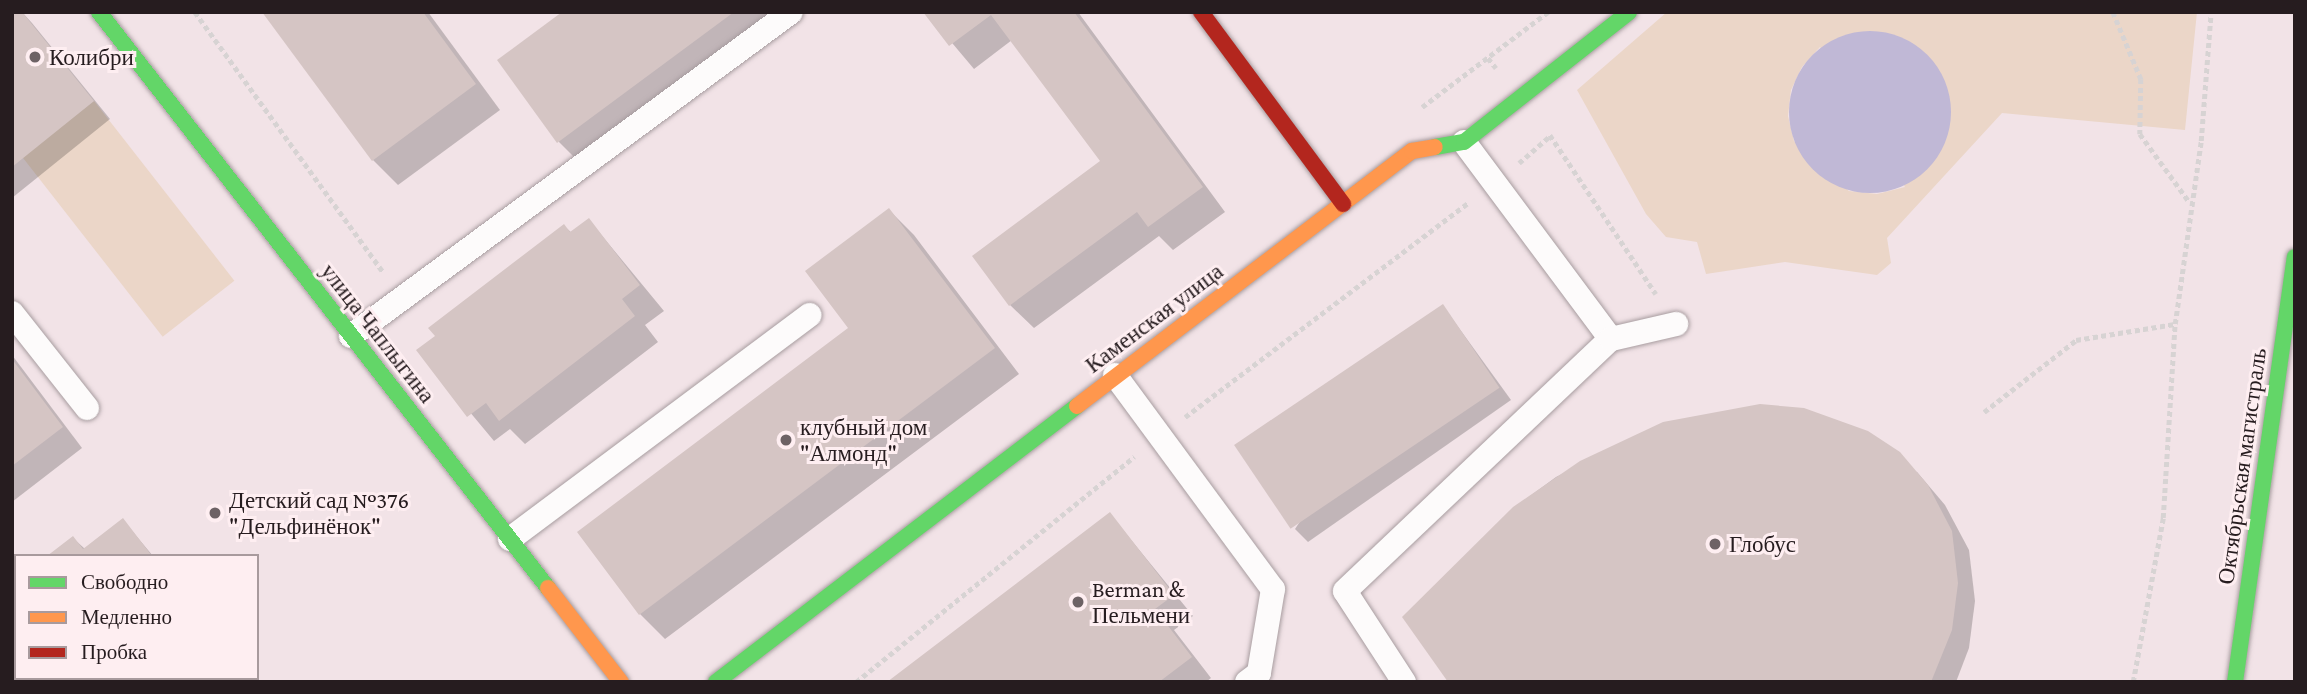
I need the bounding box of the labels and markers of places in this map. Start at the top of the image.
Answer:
place label: Колибри [49,43,134,71]
marker: Колибри [27,49,43,65]
place label: клубный дом "Алмонд" [800,413,927,467]
marker: клубный дом "Алмонд" [778,432,794,448]
place label: Детский сад №376 "Дельфинёнок" [229,486,409,540]
marker: Детский сад №376 "Дельфинёнок" [207,505,223,521]
place label: Глобус [1729,530,1796,558]
marker: Глобус [1707,536,1723,552]
place label: Berman & Пельмени [1092,575,1190,629]
marker: Berman & Пельмени [1070,594,1086,610]

